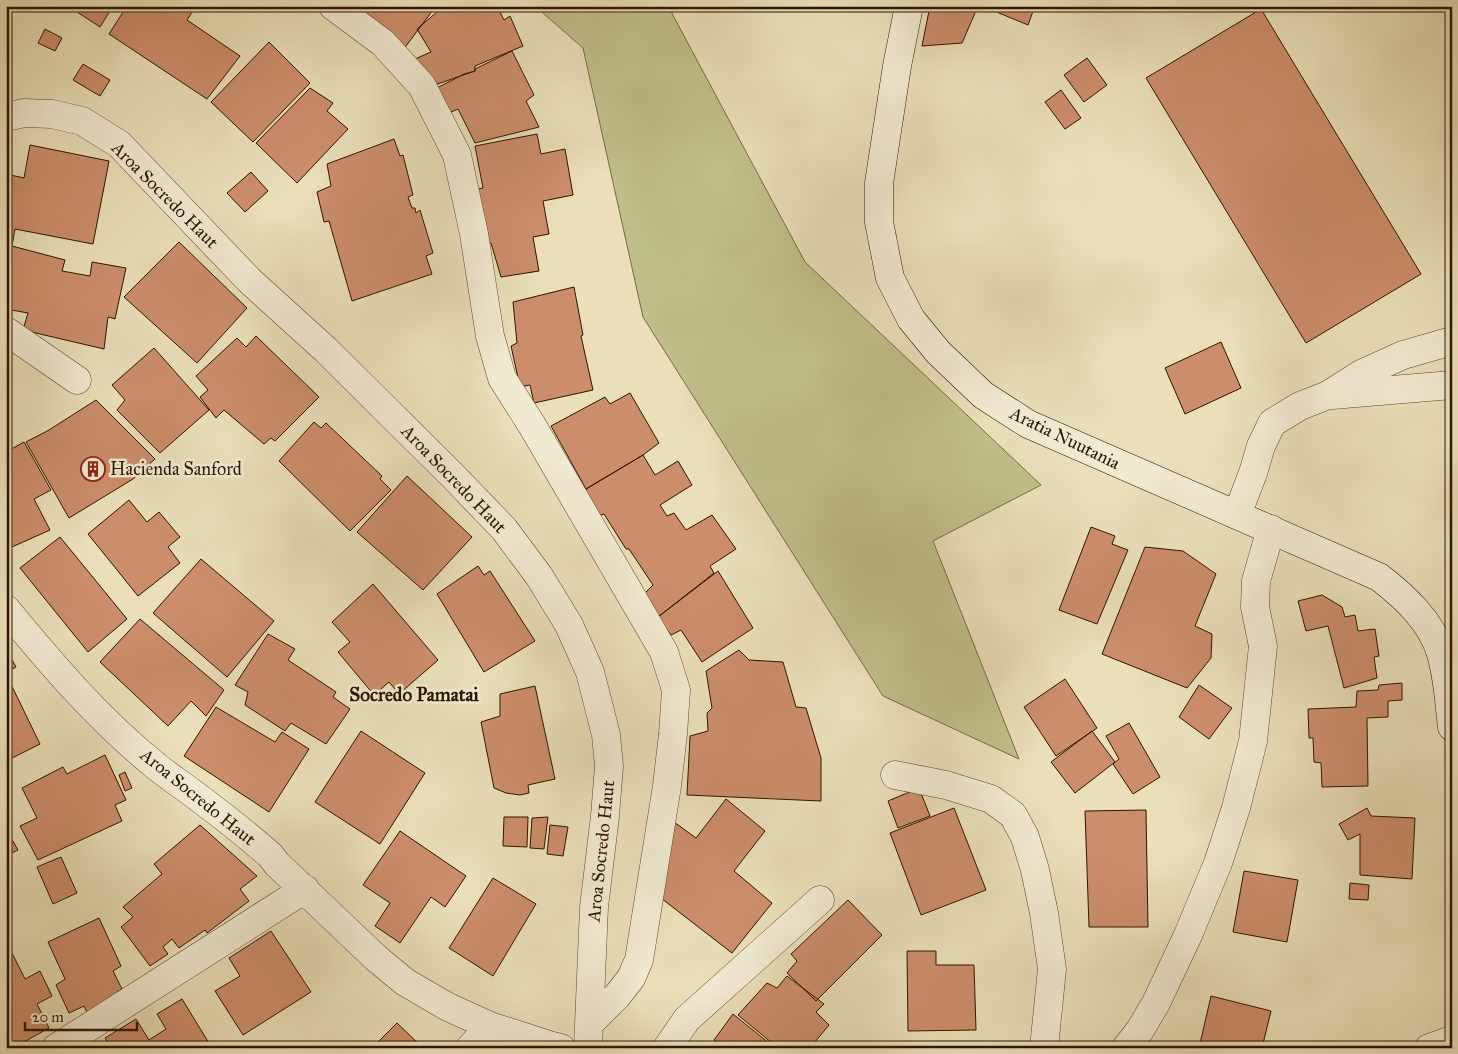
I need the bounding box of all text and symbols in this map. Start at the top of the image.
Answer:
street label: Aroa Socredo Haut [106,136,223,253]
street label: Aratia Nuutania [1005,401,1124,474]
street label: Aroa Socredo Haut [396,420,512,538]
building icon: Hacienda Sanford [80,456,106,482]
place label: Hacienda Sanford [110,458,242,480]
district label: Socredo Pamatai [349,683,479,706]
street label: Aroa Socredo Haut [135,743,261,851]
street label: Aroa Socredo Haut [583,779,619,924]
scale bar [25,999,138,1031]
text: 20 m [32,1008,64,1026]

